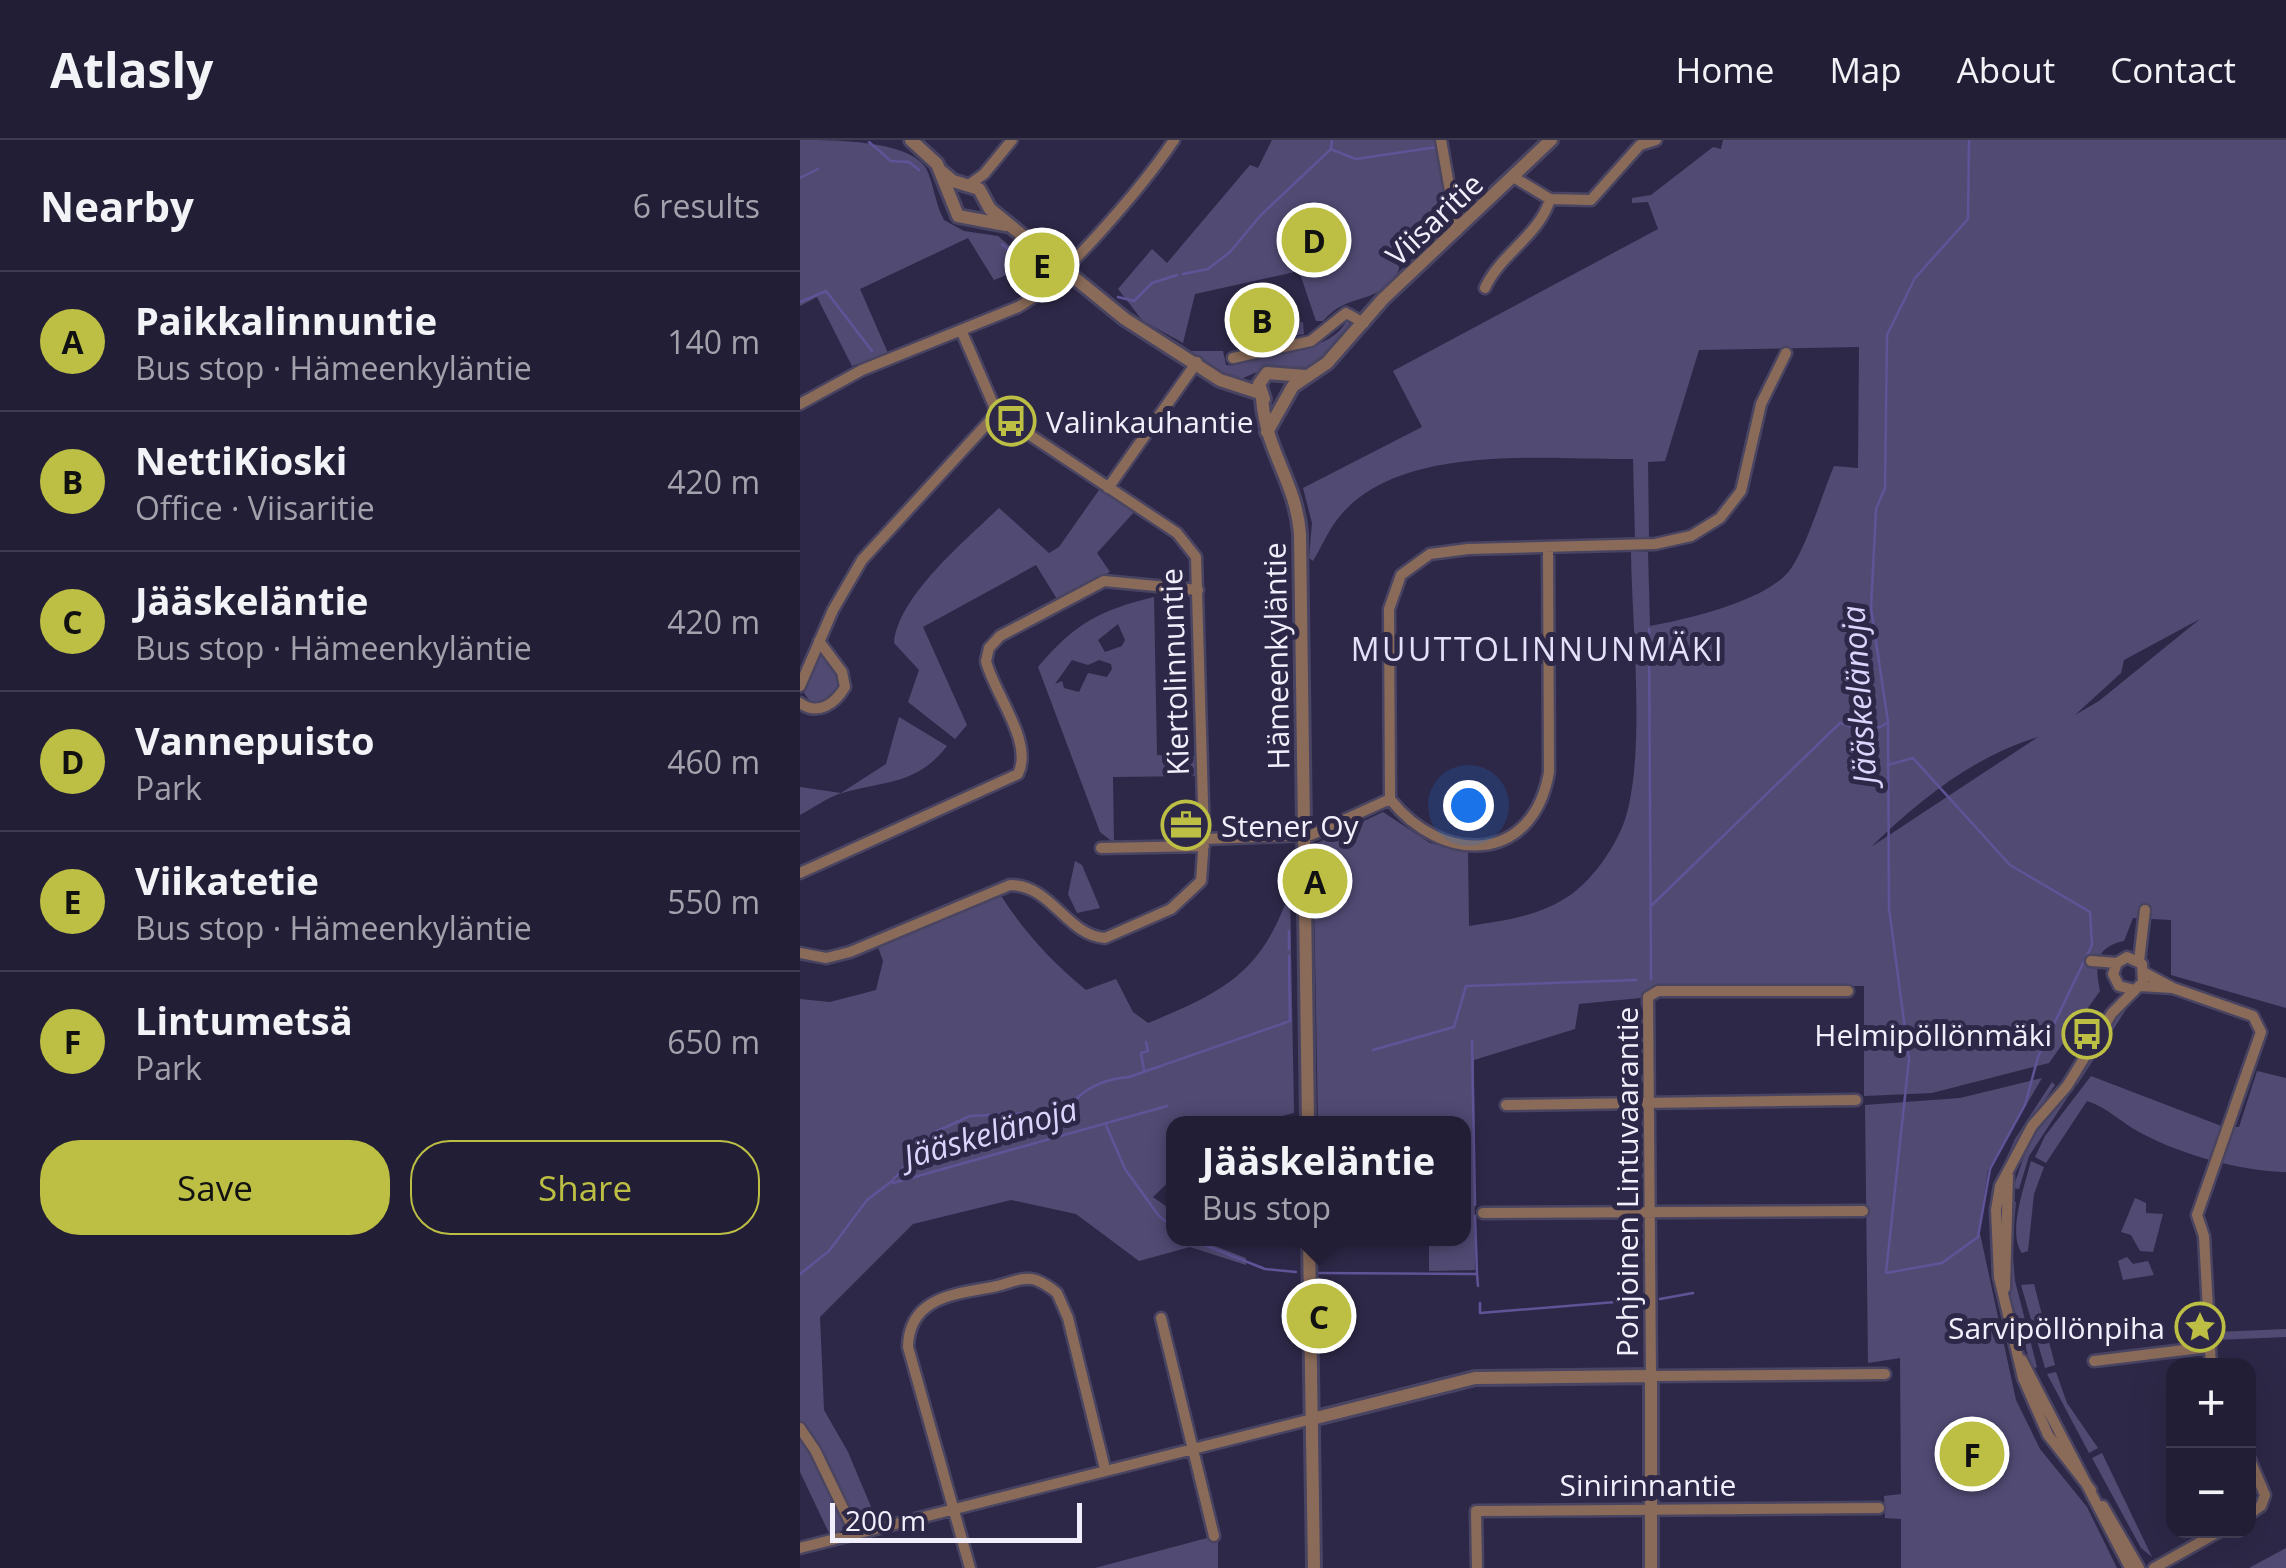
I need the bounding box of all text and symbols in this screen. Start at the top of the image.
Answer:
text: Atlasly [50,37,213,102]
text: Home [1675,46,1774,93]
text: Map [1829,46,1902,93]
text: About [1957,46,2055,93]
text: Contact [2110,46,2236,93]
street label: Viisaritie [1377,163,1491,275]
text: Nearby [40,177,194,234]
text: 6 results [633,184,760,227]
pin: D [1282,202,1346,278]
pin: E [1010,228,1074,302]
pin: B [1230,282,1294,358]
text: Paikkalinnuntie [135,294,437,346]
text: A [61,320,84,363]
text: 140 m [667,320,760,363]
text: Bus stop · Hämeenkyläntie [135,346,532,389]
bus stop icon: Valinkauhantie [985,395,1037,447]
place label: Valinkauhantie [1046,401,1254,442]
text: NettiKioski [135,434,347,486]
text: B [62,460,83,503]
text: 420 m [667,460,760,503]
text: Office · Viisaritie [135,486,375,529]
street label: Hämeenkyläntie [1254,542,1298,770]
street label: Kiertolinnuntie [1150,568,1198,776]
text: Jääskeläntie [135,574,368,626]
text: C [62,600,83,643]
text: 420 m [667,600,760,643]
water label: Jääskelänoja [1830,604,1886,792]
text: Bus stop · Hämeenkyläntie [135,626,532,669]
district label: MUUTTOLINNUNMÄKI [1351,627,1725,670]
text: Vannepuisto [135,714,375,766]
text: D [61,740,84,783]
text: 460 m [667,740,760,783]
text: Park [135,766,202,809]
your location [1443,780,1494,831]
office icon: Stener Oy [1160,799,1212,851]
place label: Stener Oy [1221,805,1360,846]
pin: A [1282,844,1348,918]
text: Viikatetie [135,854,319,906]
text: E [64,880,81,923]
text: 550 m [667,880,760,923]
text: Bus stop · Hämeenkyläntie [135,906,532,949]
text: Lintumetsä [135,994,353,1046]
street label: Pohjoinen Lintuvaarantie [1606,1007,1647,1357]
bus stop icon: Helmipöllönmäki [2061,1008,2113,1060]
place label: Helmipöllönmäki [1814,1014,2052,1055]
text: F [64,1020,81,1063]
text: 650 m [667,1020,760,1063]
text: Park [135,1046,202,1089]
water label: Jääskelänoja [892,1087,1082,1179]
popup [1166,1116,1471,1246]
text: Jääskeläntie [1202,1134,1435,1186]
button: Save [40,1140,390,1235]
button: Share [410,1140,760,1235]
text: Bus stop [1202,1186,1331,1229]
pin: C [1286,1278,1352,1354]
place icon: Sarvipöllönpiha [2174,1301,2226,1353]
place label: Sarvipöllönpiha [1948,1307,2165,1348]
map controls [2166,1358,2256,1538]
button: + [2166,1358,2256,1448]
pin: F [1940,1416,2004,1492]
button: − [2166,1448,2256,1538]
street label: Sinirinnantie [1560,1464,1736,1505]
scale bar [830,1498,1082,1542]
text: 200 m [845,1501,926,1539]

